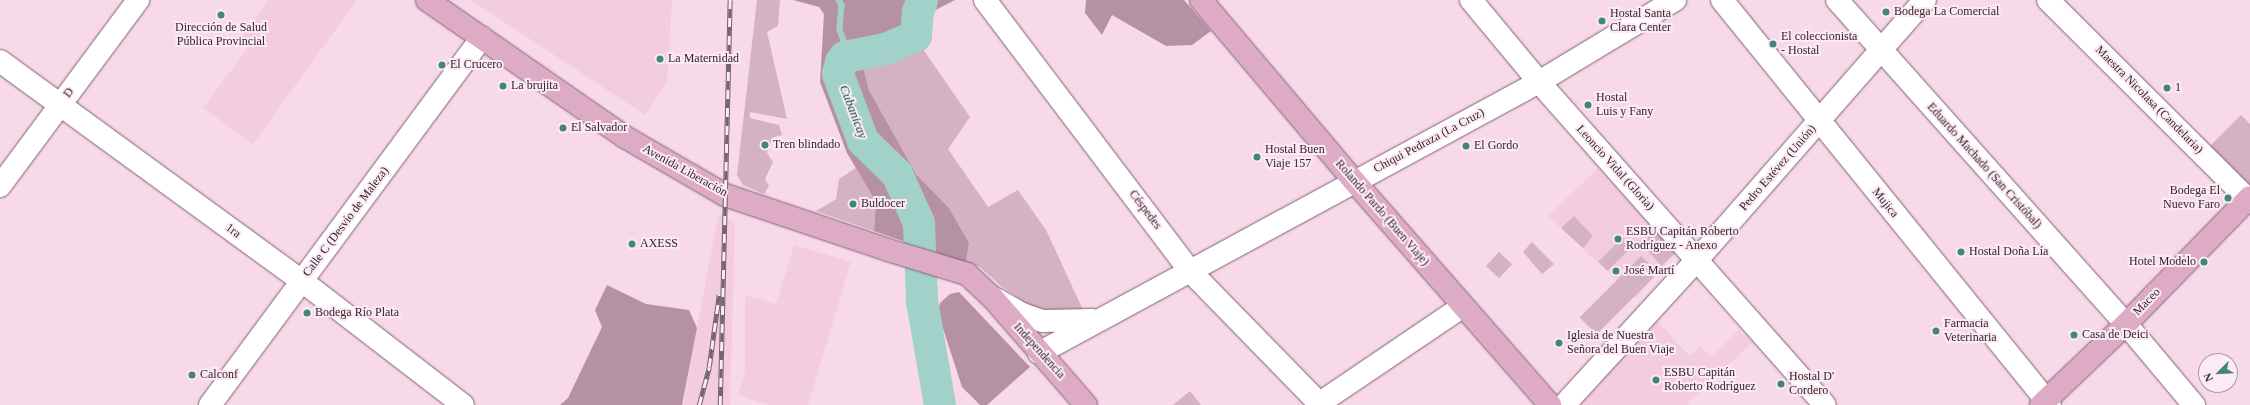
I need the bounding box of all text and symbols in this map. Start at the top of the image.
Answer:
place label: Bodega La Comercial [1894,5,1999,19]
place label: Hostal Santa Clara Center [1610,7,1671,35]
marker: Bodega La Comercial [1881,7,1891,17]
marker: Dirección de Salud Pública Provincial [216,10,226,20]
marker: Hostal Santa Clara Center [1597,16,1607,26]
place label: Dirección de Salud Pública Provincial [175,21,267,49]
place label: El coleccionista - Hostal [1781,30,1857,58]
marker: El coleccionista - Hostal [1768,39,1778,49]
street label: Maestra Nicolasa (Candelaria) [2092,43,2206,157]
place label: La Maternidad [668,52,739,66]
marker: La Maternidad [655,54,665,64]
place label: El Crucero [450,58,502,72]
marker: El Crucero [437,60,447,70]
place label: La brujita [511,79,558,93]
marker: La brujita [498,81,508,91]
place label: 1 [2175,81,2181,95]
water label: Cubanicay [836,83,870,141]
marker: 1 [2162,83,2172,93]
street label: D [61,85,77,101]
place label: Hostal Luis y Fany [1596,91,1653,119]
marker: Hostal Luis y Fany [1583,100,1593,110]
street label: Eduardo Machado (San Cristóbal) [1924,100,2044,232]
street label: Chiqui Pedraza (La Cruz) [1371,106,1487,176]
place label: El Salvador [571,121,627,135]
street label: Leoncio Vidal (Gloria) [1573,122,1657,214]
street label: Pedro Estévez (Unión) [1737,122,1819,214]
marker: El Salvador [558,123,568,133]
place label: Tren blindado [773,138,840,152]
place label: El Gordo [1474,139,1518,153]
marker: Tren blindado [760,140,770,150]
marker: El Gordo [1461,141,1471,151]
street label: Avenida Liberación [640,142,730,200]
place label: Hostal Buen Viaje 157 [1265,143,1325,171]
marker: Hostal Buen Viaje 157 [1252,152,1262,162]
street label: Rolando Pardo (Buen Viaje) [1332,157,1432,269]
street label: Calle C (Desvío de Maleza) [300,164,392,280]
place label: Bodega El Nuevo Faro [2163,184,2220,212]
street label: Mujica [1869,185,1901,221]
street label: Céspedes [1126,188,1164,232]
marker: Bodega El Nuevo Faro [2223,193,2233,203]
place label: Buldocer [861,197,905,211]
marker: Buldocer [848,199,858,209]
street label: 1ra [223,221,243,241]
place label: ESBU Capitán Roberto Rodríguez - Anexo [1626,225,1739,253]
marker: ESBU Capitán Roberto Rodríguez - Anexo [1613,234,1623,244]
place label: AXESS [640,237,678,251]
marker: AXESS [627,239,637,249]
place label: Hostal Doña Lía [1969,245,2048,259]
marker: Hostal Doña Lía [1956,247,1966,257]
place label: Hotel Modelo [2129,255,2196,269]
marker: Hotel Modelo [2199,257,2209,267]
place label: José Martí [1624,264,1674,278]
marker: José Martí [1611,266,1621,276]
street label: Maceo [2130,285,2164,319]
place label: Bodega Río Plata [315,306,399,320]
marker: Bodega Río Plata [302,308,312,318]
place label: Farmacia Veterinaria [1944,317,1997,345]
street label: Independencia [1010,320,1068,382]
marker: Farmacia Veterinaria [1931,326,1941,336]
place label: Casa de Deici [2082,328,2149,342]
place label: Iglesia de Nuestra Señora del Buen Viaje [1567,329,1675,357]
marker: Casa de Deici [2069,330,2079,340]
marker: Iglesia de Nuestra Señora del Buen Viaje [1554,338,1564,348]
north arrow [2198,353,2238,393]
place label: ESBU Capitán Roberto Rodríguez [1664,366,1756,394]
place label: Calconf [200,368,238,382]
marker: Calconf [187,370,197,380]
place label: Hostal D' Cordero [1789,370,1834,398]
text: N [2201,371,2215,384]
marker: ESBU Capitán Roberto Rodríguez [1651,375,1661,385]
marker: Hostal D' Cordero [1776,379,1786,389]

